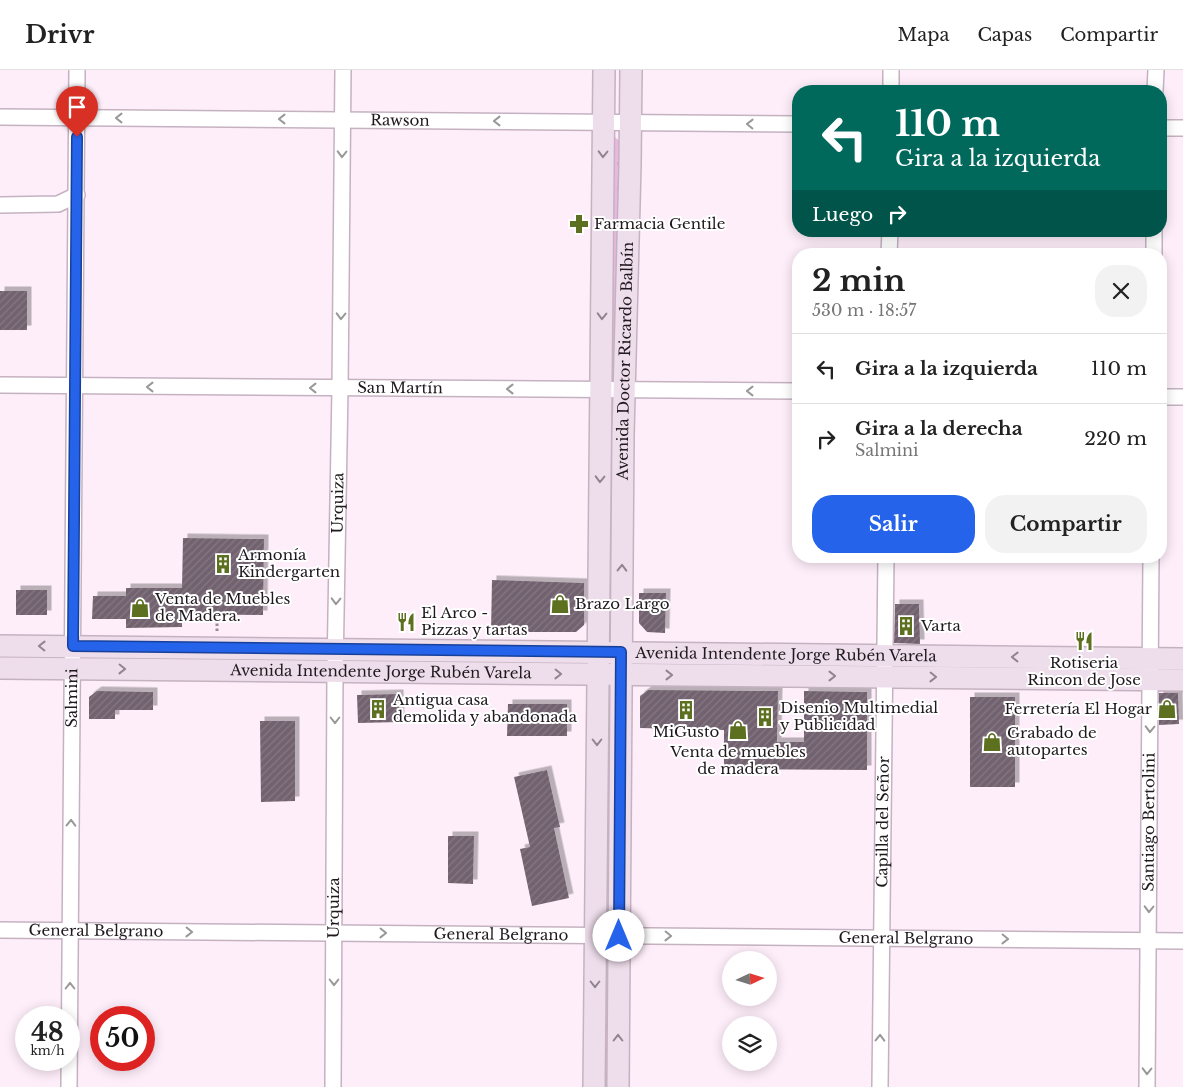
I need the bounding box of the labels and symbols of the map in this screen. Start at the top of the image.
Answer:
pin [56,86,98,137]
street label: Rawson [370,110,430,130]
one-way arrow [115,113,123,123]
one-way arrow [278,114,286,124]
one-way arrow [493,116,500,126]
one-way arrow [746,118,754,129]
one-way arrow [337,150,347,158]
one-way arrow [598,150,609,158]
pharmacy icon: Farmacia Gentile [568,213,590,235]
place label: Farmacia Gentile [594,214,725,233]
street label: Avenida Doctor Ricardo Balbín [613,242,637,481]
one-way arrow [336,312,346,320]
one-way arrow [597,312,607,320]
street label: San Martín [357,378,443,397]
one-way arrow [146,382,154,392]
one-way arrow [308,383,316,393]
one-way arrow [506,384,514,394]
one-way arrow [746,386,754,396]
street label: Urquiza [327,472,348,534]
one-way arrow [595,475,605,483]
place label: Armonía Kindergarten [237,545,340,581]
building icon: Armonía Kindergarten [212,553,234,575]
one-way arrow [617,564,627,572]
place label: Venta de Muebles de Madera. [154,589,291,625]
shop icon: Brazo Largo [549,593,571,615]
place label: Brazo Largo [575,594,670,613]
shop icon: Venta de Muebles de Madera. [129,597,151,619]
one-way arrow [331,598,341,605]
place label: El Arco - Pizzas y tartas [421,603,528,639]
restaurant icon: El Arco - Pizzas y tartas [395,611,417,633]
building icon: Varta [895,615,917,637]
place label: Varta [920,616,961,635]
restaurant icon: Rotiseria Rincon de Jose [1073,630,1095,652]
one-way arrow [38,641,46,651]
street label: Avenida Intendente Jorge Rubén Varela [634,643,937,665]
one-way arrow [1010,652,1018,662]
place label: Rotiseria Rincon de Jose [1027,653,1141,689]
street label: Avenida Intendente Jorge Rubén Varela [229,660,532,682]
one-way arrow [118,664,126,674]
street label: Salmini [62,668,81,728]
one-way arrow [555,669,563,679]
one-way arrow [666,670,674,680]
one-way arrow [828,671,836,681]
one-way arrow [929,672,937,682]
place label: Antigua casa demolida y abandonada [392,690,578,726]
building icon: Antigua casa demolida y abandonada [367,698,389,720]
place label: Disenio Multimedial y Publicidad [780,698,938,734]
shop icon: Ferretería El Hogar [1156,698,1178,720]
building icon: MiGusto [675,699,697,721]
place label: Ferretería El Hogar [1004,699,1153,718]
building icon: Disenio Multimedial y Publicidad [754,706,776,728]
one-way arrow [330,716,340,724]
shop icon: Venta de muebles de madera [727,719,749,741]
place label: MiGusto [653,722,720,741]
place label: Grabado de autopartes [1007,723,1097,759]
one-way arrow [1145,726,1155,733]
shop icon: Grabado de autopartes [981,731,1003,753]
one-way arrow [592,738,602,746]
place label: Venta de muebles de madera [669,742,806,778]
street label: Santiago Bertolini [1138,753,1159,891]
street label: Capilla del Señor [872,755,893,888]
one-way arrow [66,819,77,827]
street label: Urquiza [324,877,343,939]
one-way arrow [1144,906,1154,913]
position arrow [592,909,644,961]
street label: General Belgrano [28,920,164,941]
street label: General Belgrano [433,924,569,944]
one-way arrow [185,926,193,937]
one-way arrow [379,928,387,938]
street label: General Belgrano [838,928,974,948]
one-way arrow [664,931,672,941]
one-way arrow [1002,934,1009,944]
north arrow [722,951,778,1006]
one-way arrow [329,978,339,986]
one-way arrow [590,980,600,988]
one-way arrow [65,982,75,990]
speed limit sign: 50 [90,1006,155,1071]
one-way arrow [613,1034,623,1042]
one-way arrow [875,1034,885,1042]
one-way arrow [1142,1068,1152,1076]

